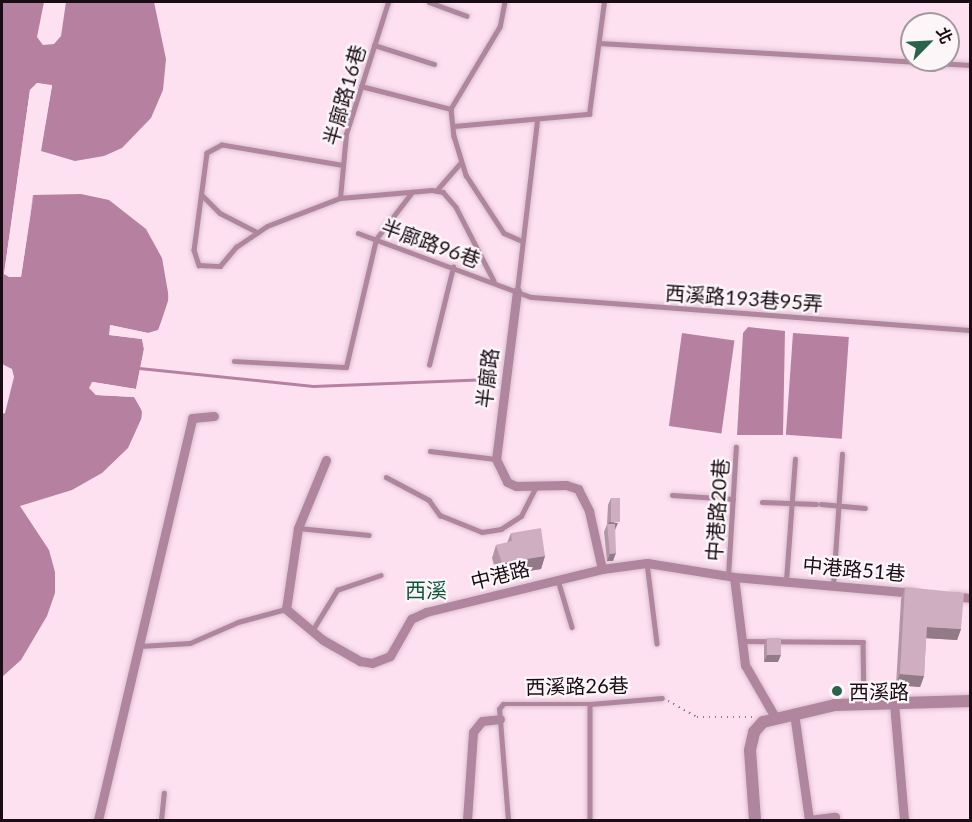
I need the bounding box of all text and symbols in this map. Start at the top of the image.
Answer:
north arrow [900,12,960,72]
text: 北 [933,24,957,46]
street label: 半廍路16巷 [318,42,370,148]
street label: 半廍路96巷 [378,214,484,272]
street label: 西溪路193巷95弄 [664,281,824,315]
street label: 半廍路 [471,347,503,409]
street label: 中港路20巷 [701,458,733,562]
street label: 中港路51巷 [802,553,906,585]
street label: 中港路 [468,556,532,594]
district label: 西溪 [405,577,447,603]
street label: 西溪路26巷 [525,673,629,699]
place label: 西溪路 [849,679,909,703]
marker: 西溪路 [830,684,844,698]

